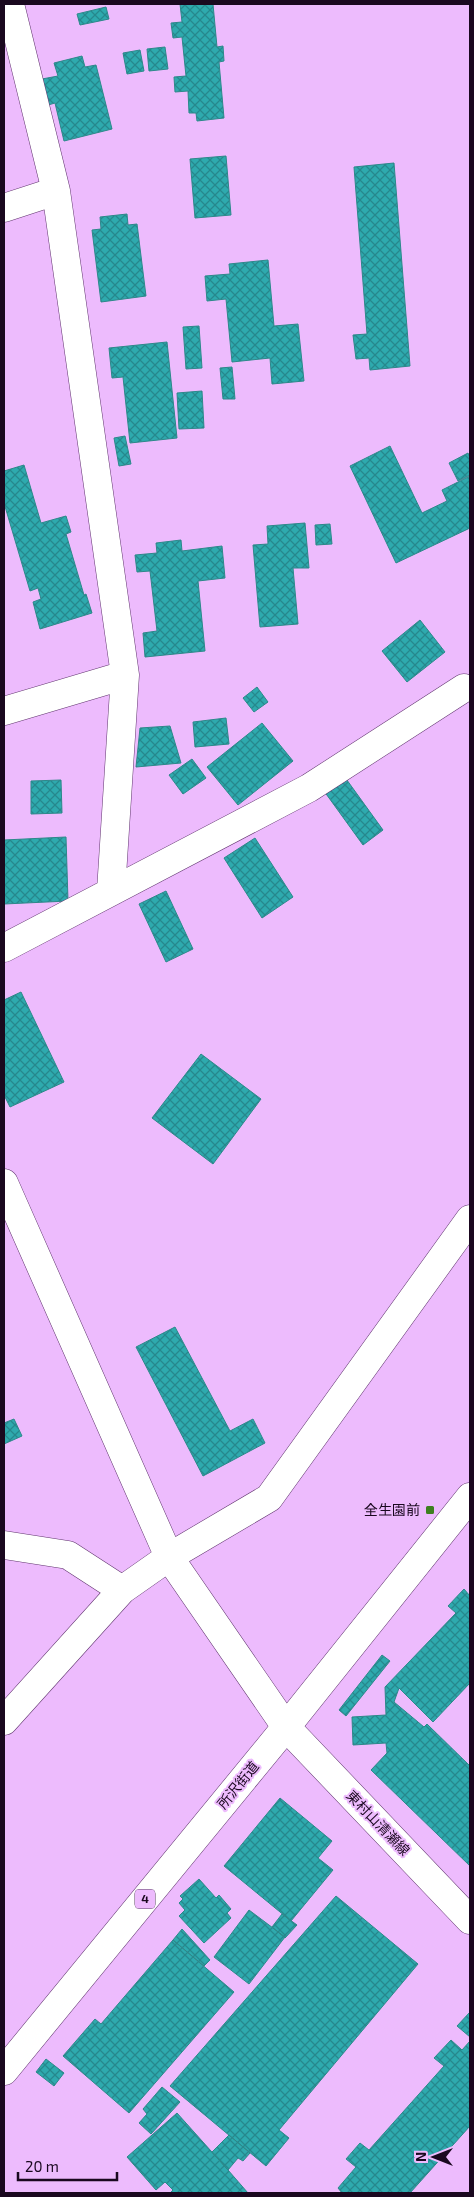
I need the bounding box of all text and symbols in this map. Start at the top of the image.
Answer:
place label: 全生園前 [364,1501,420,1518]
marker: 全生園前 [424,1504,436,1516]
street label: 所沢街道 [213,1758,262,1812]
street label: 東村山清瀬線 [343,1787,414,1859]
road number: 4 [135,1890,155,1908]
north arrow [409,2132,459,2182]
scale bar [18,2150,116,2182]
text: N [412,2152,429,2162]
text: 20 m [25,2157,59,2175]

